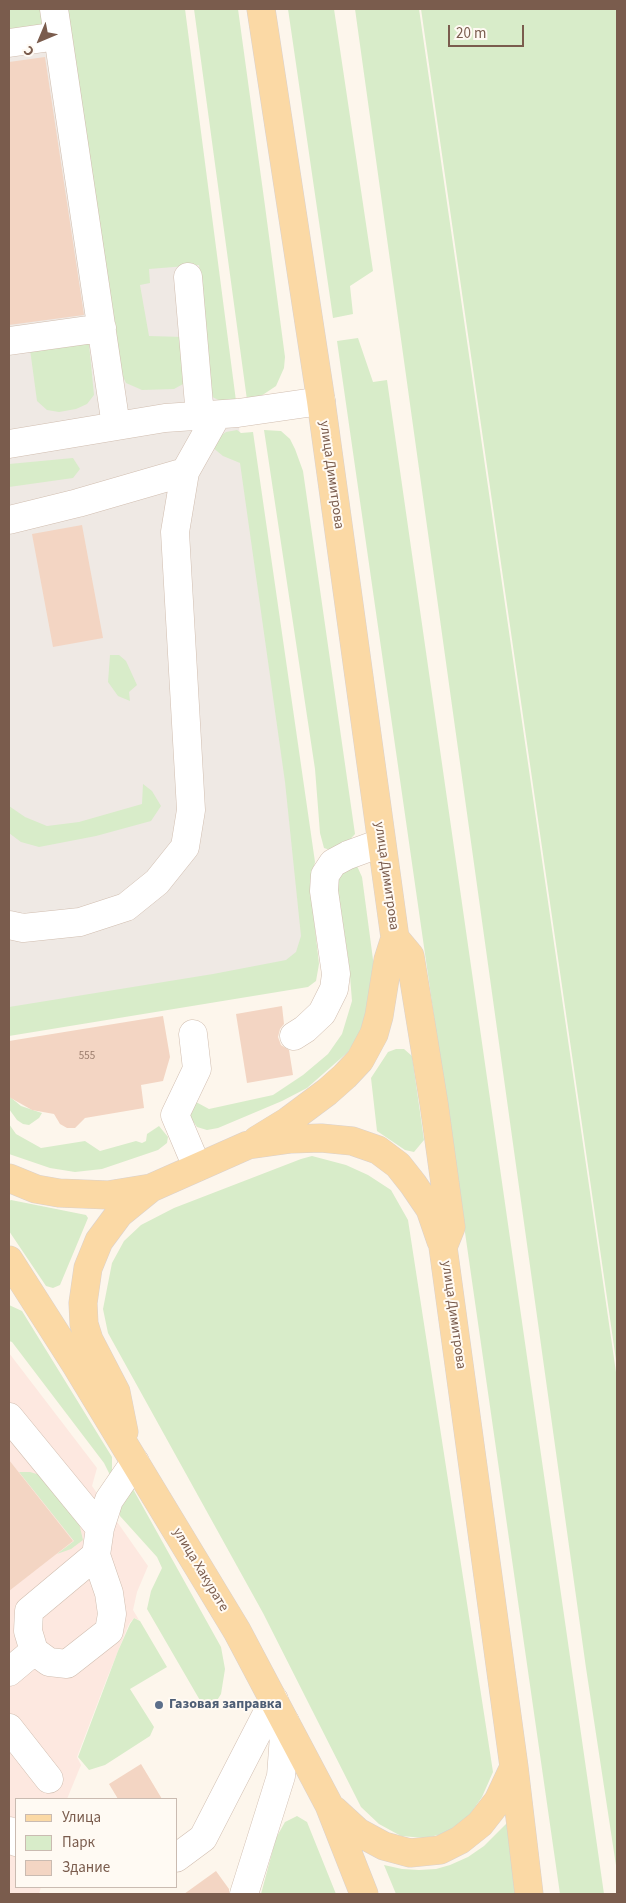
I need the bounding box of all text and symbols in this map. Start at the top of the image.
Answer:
north arrow [15,15,65,65]
scale bar [451,15,527,47]
text: 20 m [456,23,486,44]
text: С [19,41,39,61]
street label: улица Димитрова [315,420,347,530]
street label: улица Димитрова [370,821,402,931]
house number: 555 [79,1050,95,1064]
street label: улица Димитрова [437,1260,469,1370]
street label: улица Хакурате [168,1525,232,1615]
place label: Газовая заправка [169,1697,282,1713]
marker: Газовая заправка [153,1699,165,1711]
legend [15,1798,178,1888]
text: Улица [62,1807,101,1828]
text: Парк [62,1832,95,1853]
text: Здание [62,1857,110,1878]

